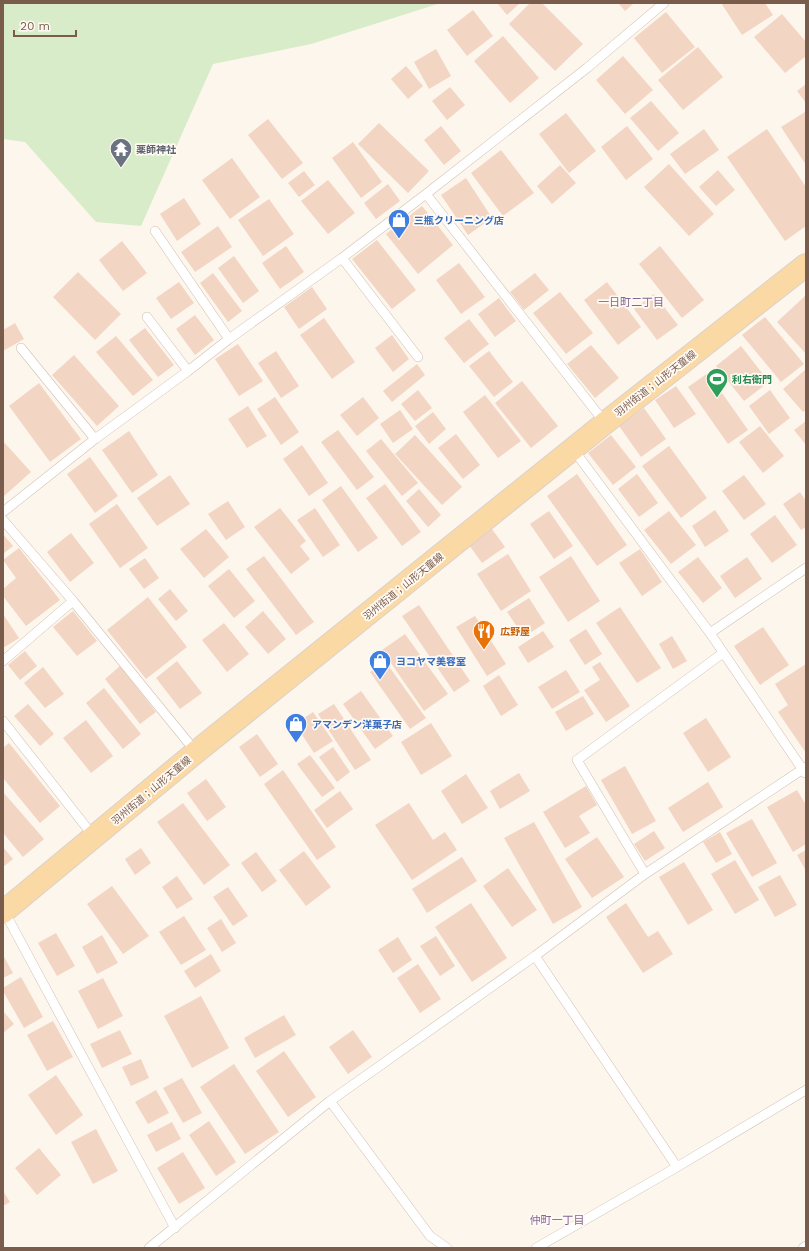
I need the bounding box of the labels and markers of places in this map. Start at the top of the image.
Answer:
temple icon: 薬師神社 [108,136,134,169]
place label: 薬師神社 [136,144,177,155]
shop icon: 三瓶クリーニング店 [386,207,412,240]
place label: 三瓶クリーニング店 [414,215,504,226]
sports icon: 利右衛門 [704,366,730,399]
place label: 利右衛門 [731,374,772,385]
restaurant icon: 広野屋 [471,618,497,651]
place label: 広野屋 [500,626,530,637]
shop icon: ヨコヤマ美容室 [367,648,393,681]
place label: ヨコヤマ美容室 [396,656,466,667]
shop icon: アマンデン洋菓子店 [283,711,309,744]
place label: アマンデン洋菓子店 [312,719,402,730]

